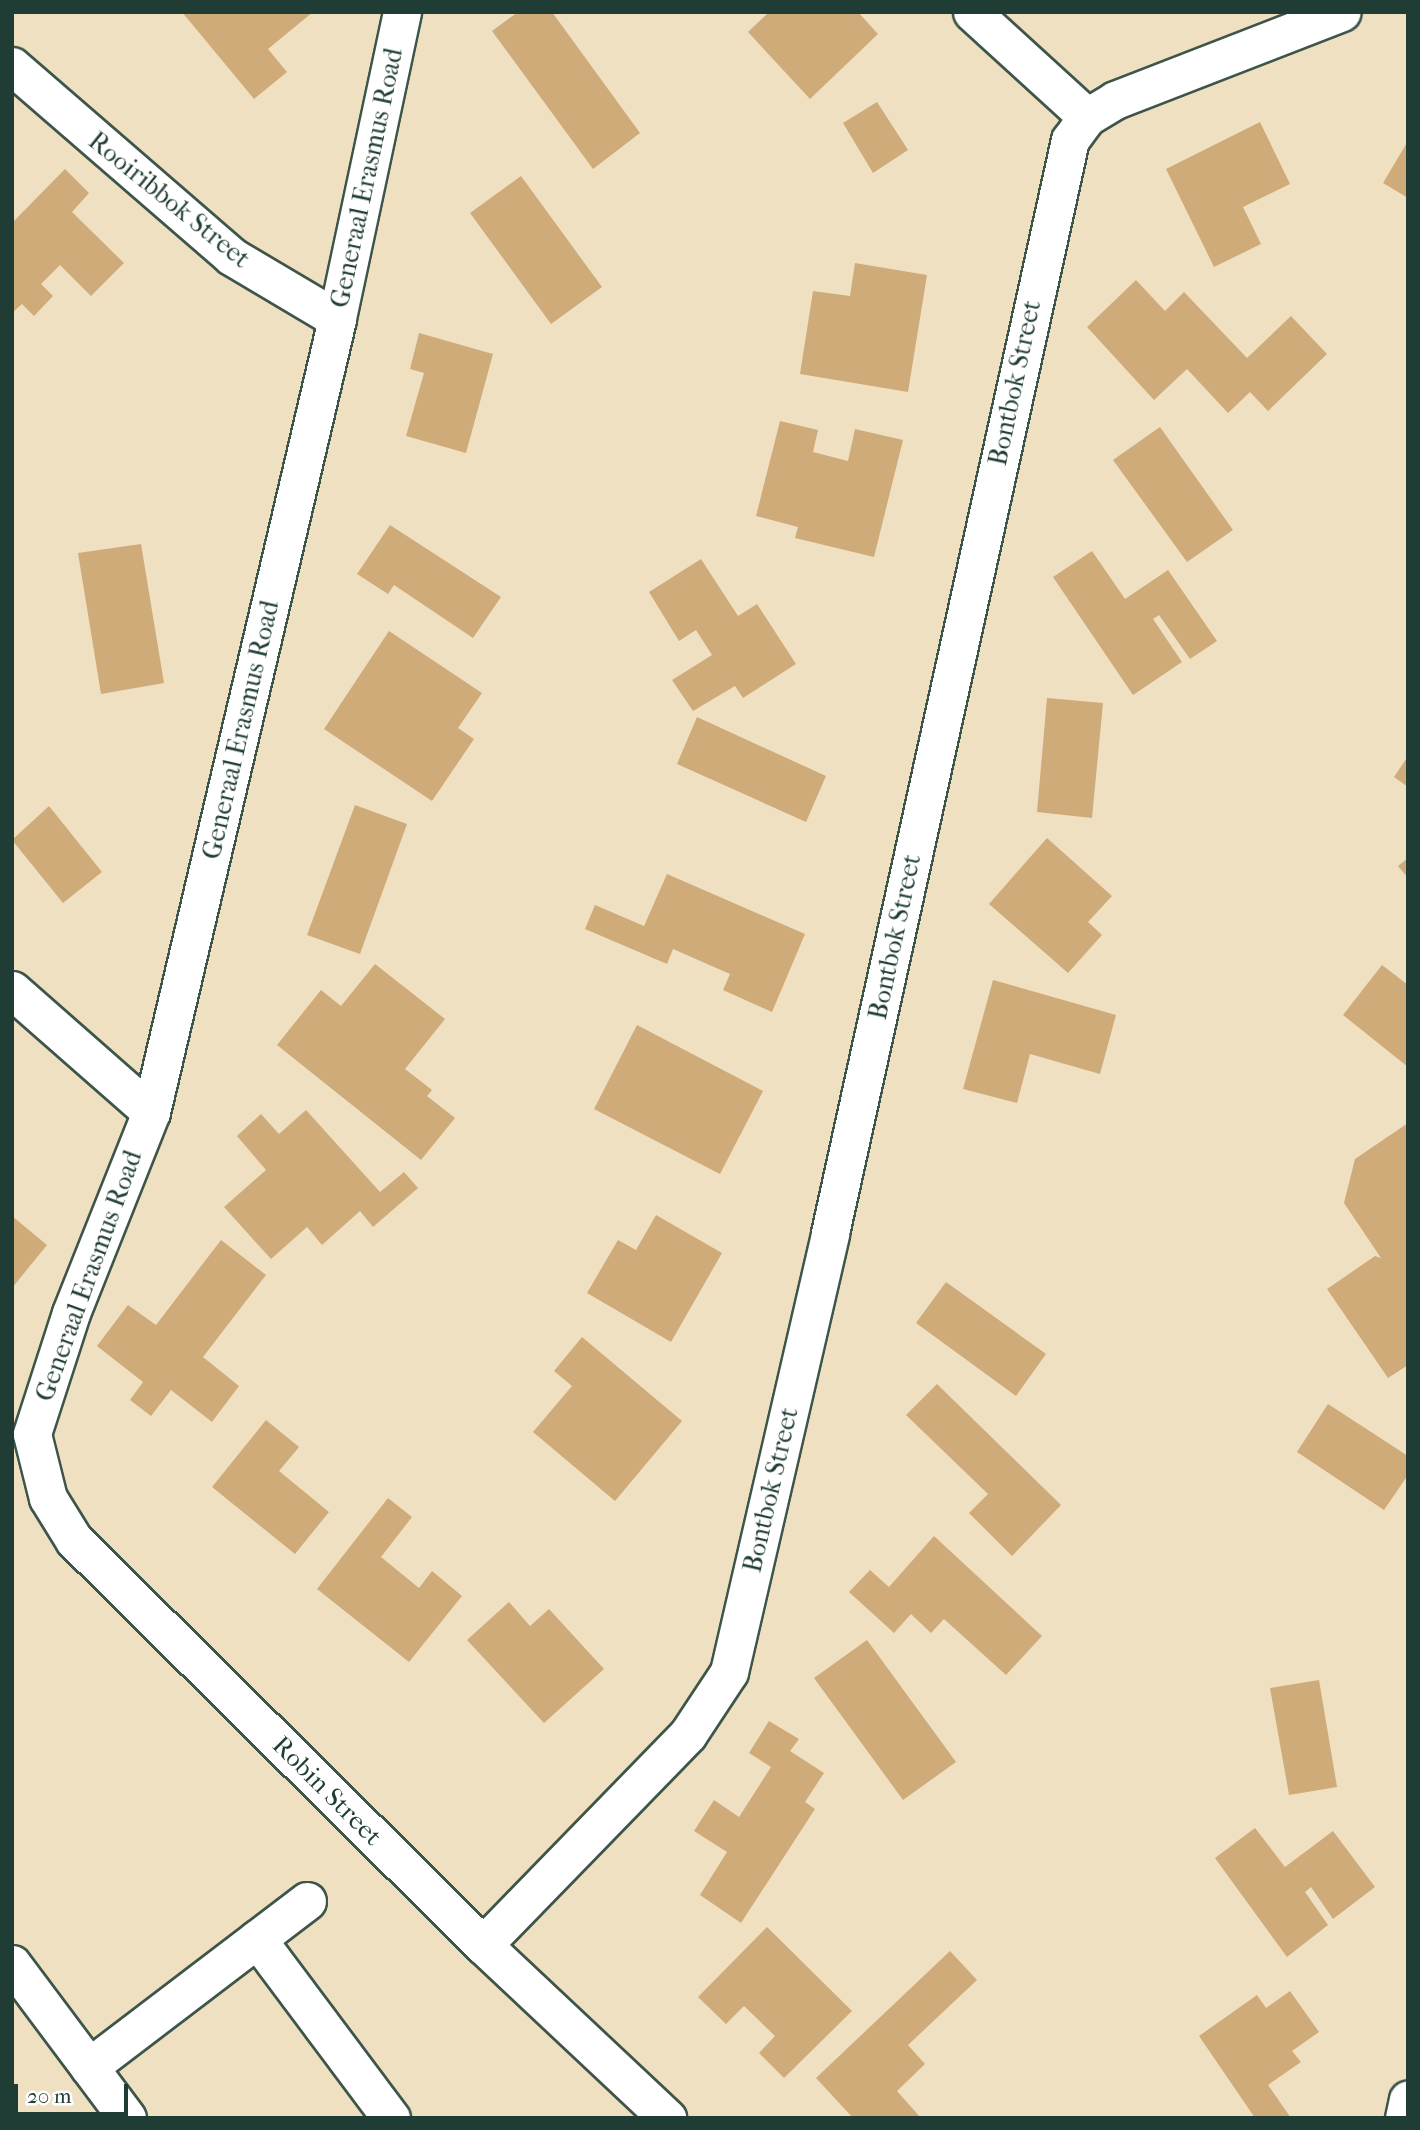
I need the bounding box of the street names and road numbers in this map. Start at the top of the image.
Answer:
street label: Generaal Erasmus Road [324,45,410,311]
street label: Rooiribbok Street [82,125,256,275]
street label: Bontbok Street [982,297,1048,469]
street label: Generaal Erasmus Road [196,598,286,862]
street label: Bontbok Street [862,851,928,1023]
street label: Generaal Erasmus Road [29,1146,149,1406]
street label: Bontbok Street [737,1404,805,1576]
street label: Robin Street [266,1730,388,1852]

